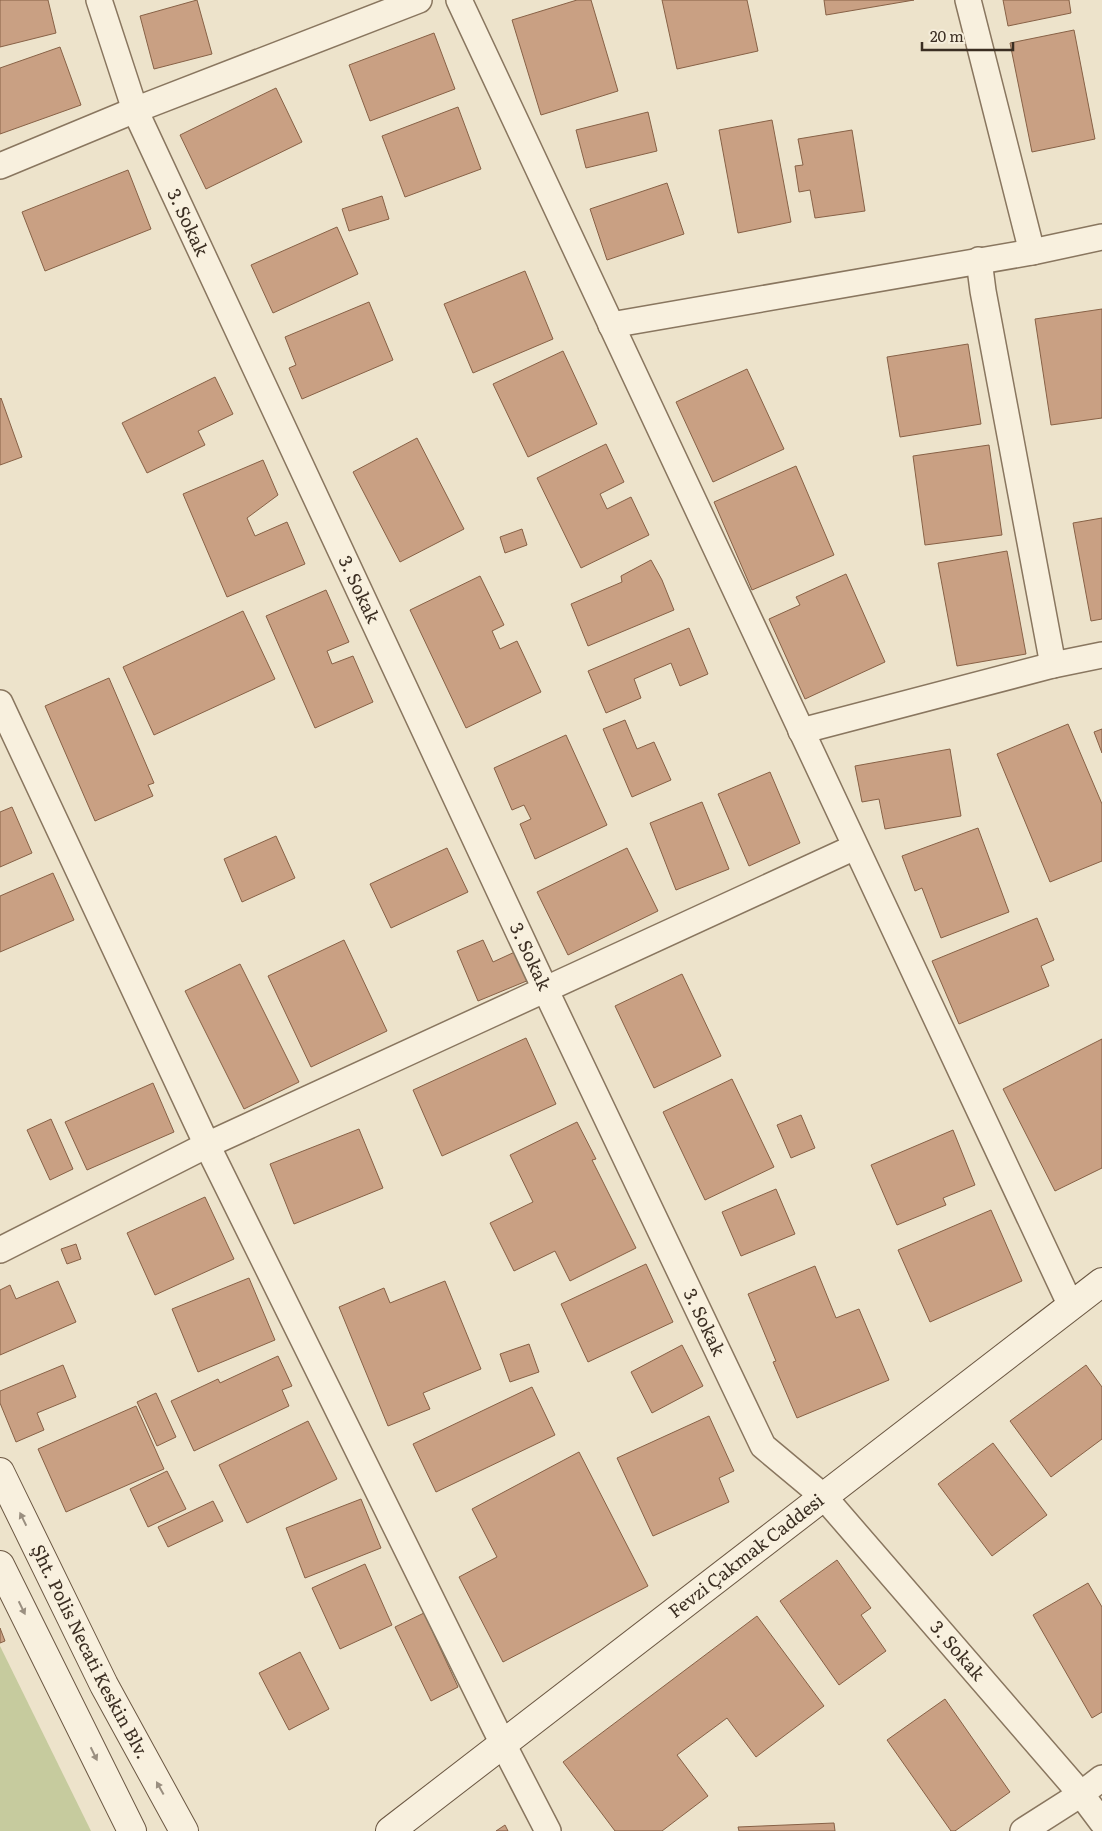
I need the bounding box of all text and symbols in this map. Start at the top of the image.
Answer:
scale bar [922,20,1013,52]
text: 20 m [930,24,964,47]
street label: 3. Sokak [161,184,217,261]
street label: 3. Sokak [333,551,388,628]
street label: 3. Sokak [504,918,559,995]
street label: 3. Sokak [678,1283,734,1361]
street label: Fevzi Çakmak Caddesi [662,1486,829,1624]
one-way arrow [19,1512,27,1526]
street label: Şht. Polis Necati Keskin Blv. [25,1539,157,1763]
one-way arrow [18,1601,26,1615]
street label: 3. Sokak [925,1614,993,1687]
one-way arrow [90,1747,98,1761]
one-way arrow [156,1782,165,1795]

